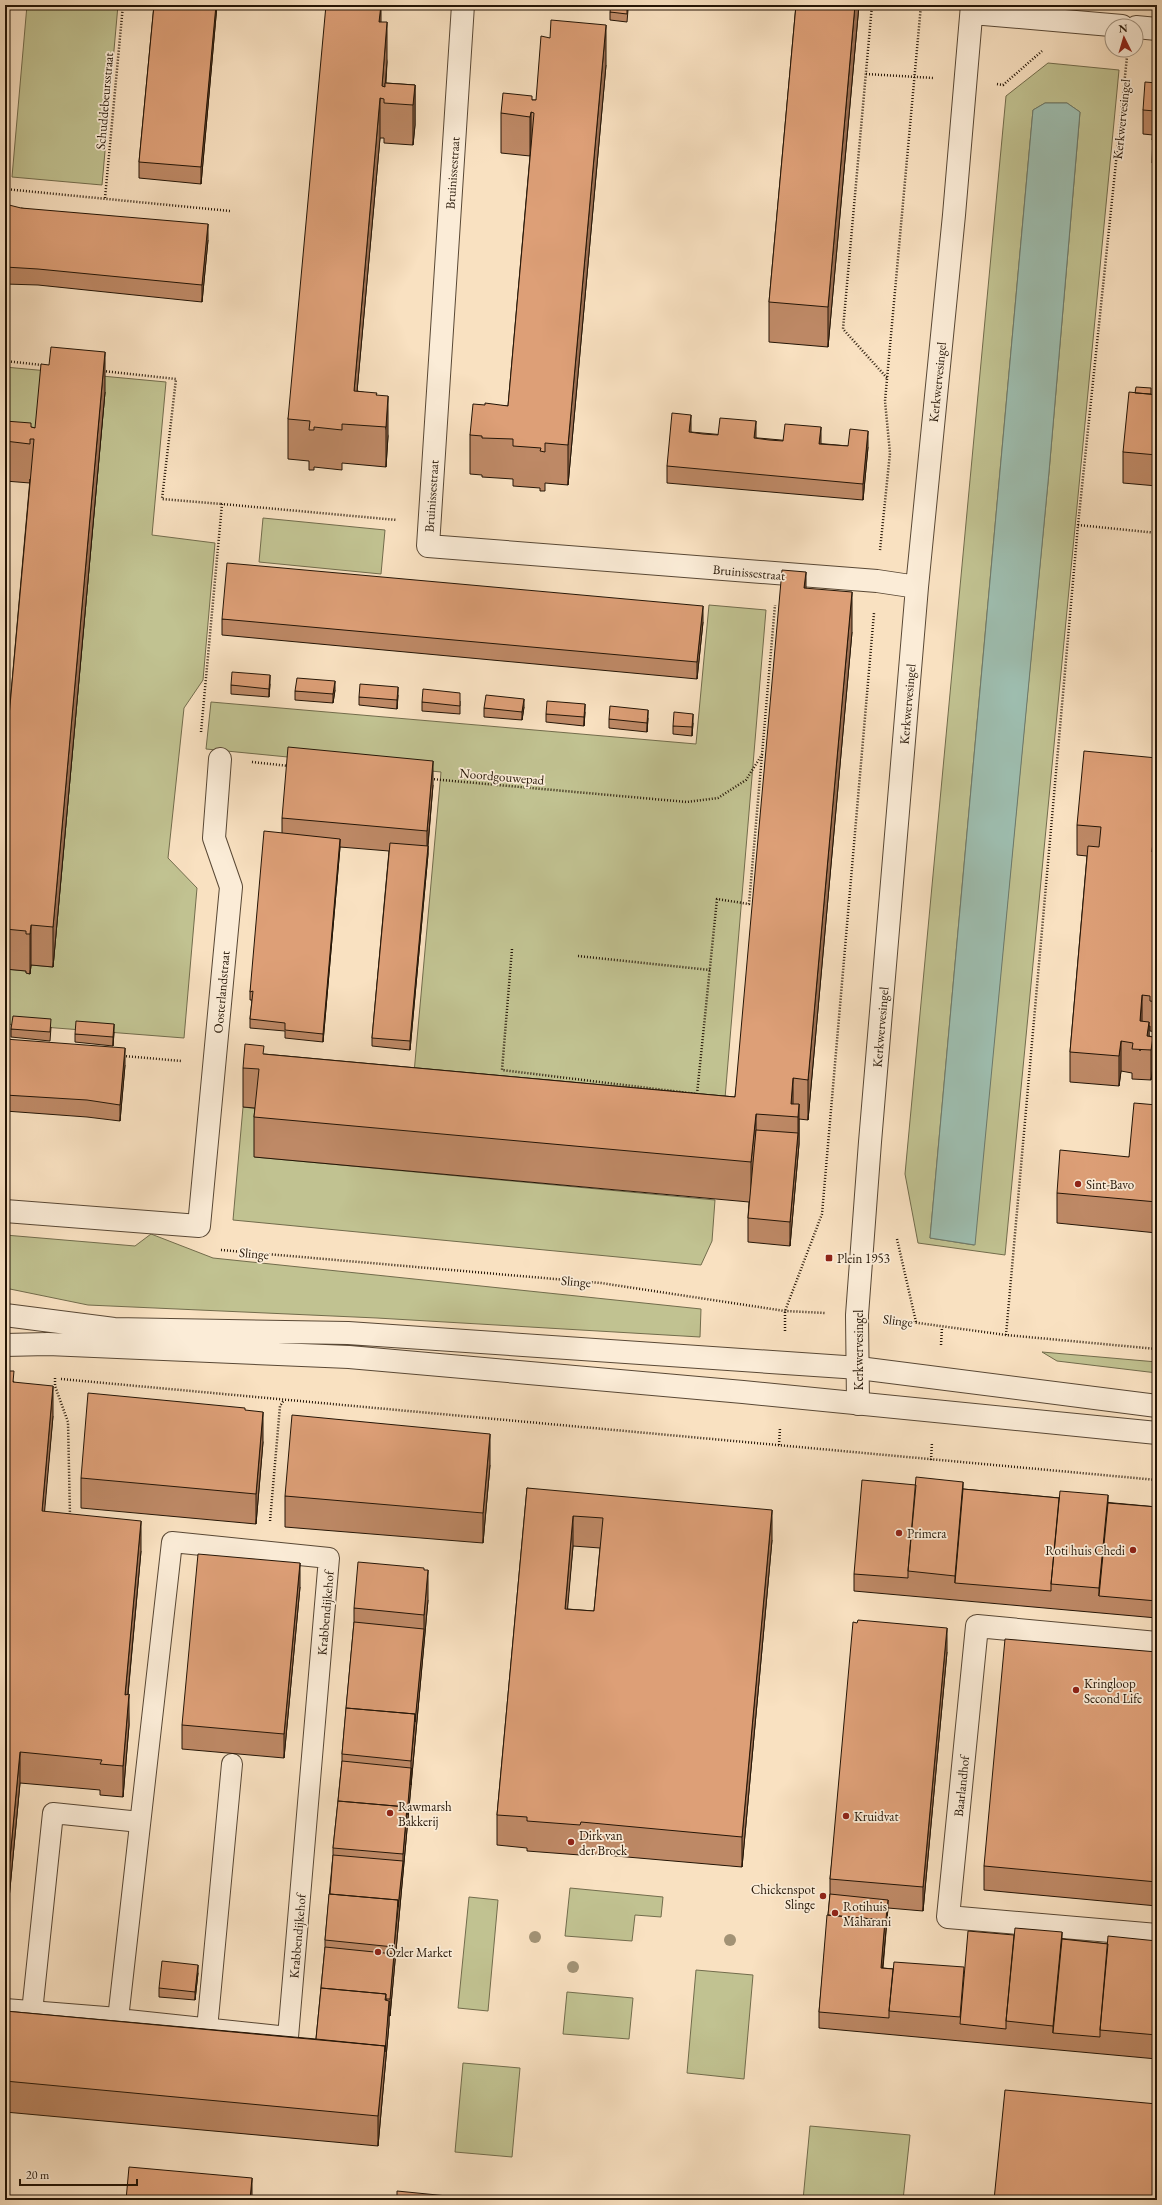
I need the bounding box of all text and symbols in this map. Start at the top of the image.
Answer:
north arrow [1104,18,1144,58]
text: N [1118,21,1128,35]
street label: Schuddebeursstraat [92,52,117,150]
street label: Kerkwervesingel [1109,78,1134,160]
street label: Bruinissestraat [441,136,464,210]
street label: Kerkwervesingel [925,341,950,423]
street label: Bruinissestraat [420,459,443,533]
street label: Bruinissestraat [712,561,786,584]
street label: Kerkwervesingel [896,663,919,745]
street label: Noordgouwepad [459,764,545,789]
street label: Oosterlandstraat [209,950,234,1034]
street label: Kerkwervesingel [869,986,892,1068]
place label: Sint-Bavo [1086,1176,1134,1193]
marker: Sint-Bavo [1073,1179,1083,1189]
street label: Slinge [238,1244,270,1263]
place label: Plein 1953 [837,1250,890,1267]
marker: Plein 1953 [824,1253,834,1263]
street label: Slinge [560,1272,592,1291]
street label: Kerkwervesingel [850,1310,867,1390]
street label: Slinge [882,1310,914,1331]
place label: Primera [907,1525,947,1542]
marker: Primera [894,1528,904,1538]
place label: Roti huis Chedi [1045,1542,1125,1559]
marker: Roti huis Chedi [1128,1545,1138,1555]
street label: Krabbendijkehof [313,1568,338,1656]
place label: Kringloop Second Life [1084,1675,1142,1707]
marker: Kringloop Second Life [1071,1685,1081,1695]
street label: Baarlandhof [950,1753,973,1817]
place label: Rawmarsh Bakkerij [398,1798,452,1830]
marker: Rawmarsh Bakkerij [385,1808,395,1818]
place label: Kruidvat [854,1808,899,1825]
marker: Kruidvat [841,1811,851,1821]
place label: Dirk van der Broek [579,1827,628,1859]
marker: Dirk van der Broek [566,1837,576,1847]
place label: Chickenspot Slinge [751,1881,815,1913]
street label: Krabbendijkehof [285,1891,310,1979]
marker: Chickenspot Slinge [818,1891,828,1901]
place label: Rotihuis Maharani [843,1898,891,1930]
marker: Rotihuis Maharani [830,1908,840,1918]
place label: Özler Market [386,1944,452,1961]
marker: Özler Market [373,1947,383,1957]
scale bar [20,2161,137,2187]
text: 20 m [26,2167,50,2183]

